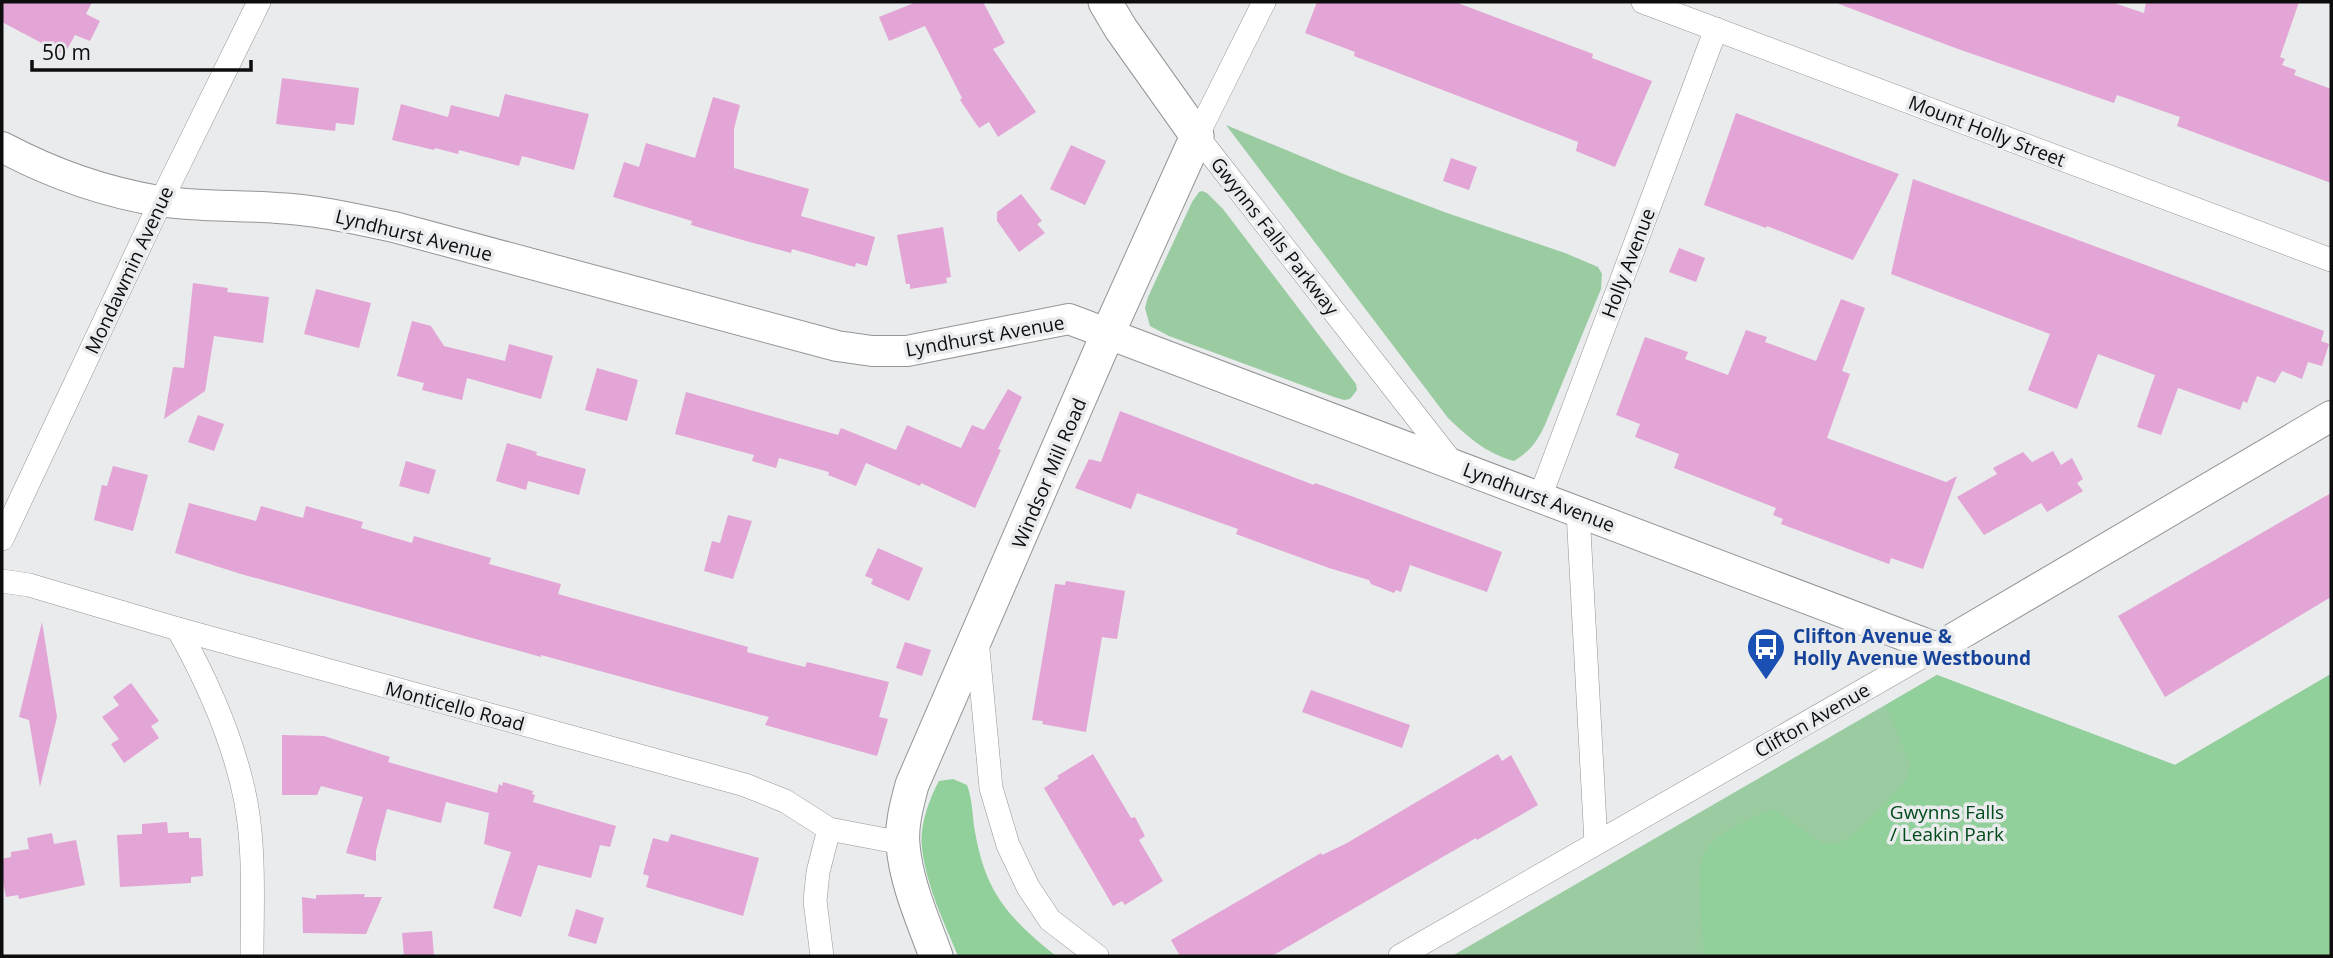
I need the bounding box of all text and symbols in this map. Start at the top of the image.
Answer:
scale bar [32,28,250,72]
text: 50 m [42,38,91,66]
street label: Mount Holly Street [1905,89,2069,173]
street label: Gwynns Falls Parkway [1205,152,1345,321]
street label: Mondawmin Avenue [79,182,179,358]
street label: Lyndhurst Avenue [333,203,495,267]
street label: Holly Avenue [1595,204,1661,322]
street label: Lyndhurst Avenue [904,309,1066,363]
street label: Windsor Mill Road [1006,394,1092,552]
street label: Lyndhurst Avenue [1459,456,1619,538]
place label: Clifton Avenue & Holly Avenue Westbound [1793,623,2031,671]
bus stop icon: Clifton Avenue & Holly Avenue Westbound [1745,626,1787,681]
street label: Monticello Road [383,675,527,737]
street label: Clifton Avenue [1750,677,1874,763]
park label: Gwynns Falls / Leakin Park [1890,799,2004,847]

